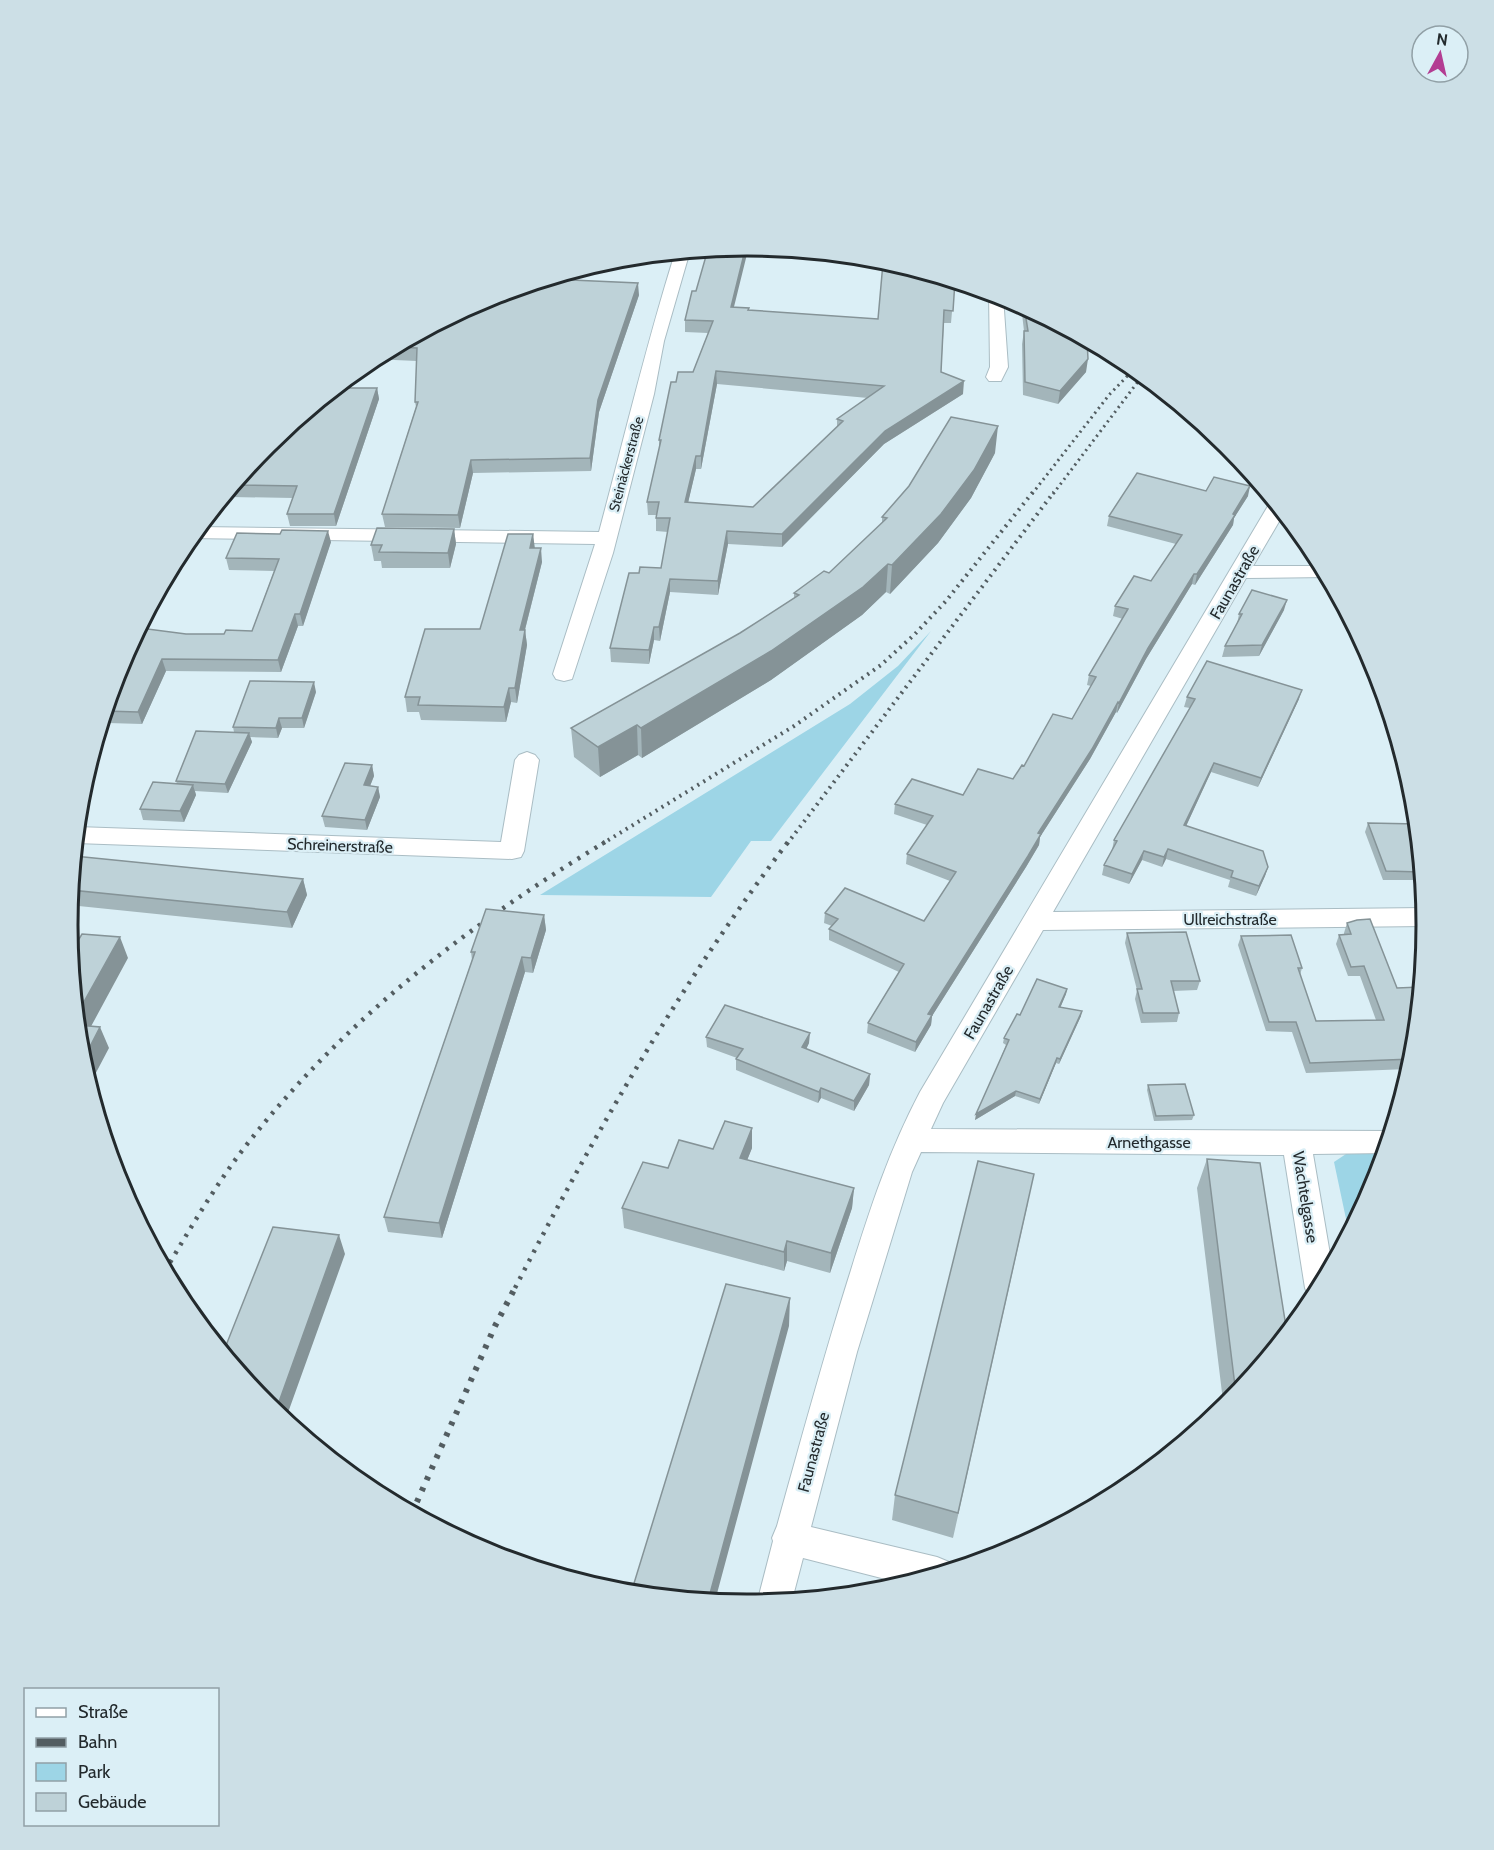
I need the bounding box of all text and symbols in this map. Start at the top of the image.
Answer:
north arrow [1410,24,1470,84]
text: N [1435,29,1449,50]
street label: Steinäckerstraße [605,414,647,514]
street label: Faunastraße [1206,542,1263,623]
street label: Schreinerstraße [287,834,393,857]
street label: Ullreichstraße [1183,910,1277,929]
street label: Faunastraße [960,962,1017,1043]
street label: Arnethgasse [1107,1133,1191,1152]
street label: Wachtelgasse [1289,1150,1322,1244]
street label: Faunastraße [794,1410,833,1494]
legend [24,1688,219,1826]
text: Straße [78,1701,128,1723]
text: Bahn [78,1731,117,1753]
text: Park [78,1761,111,1783]
text: Gebäude [78,1791,147,1813]

